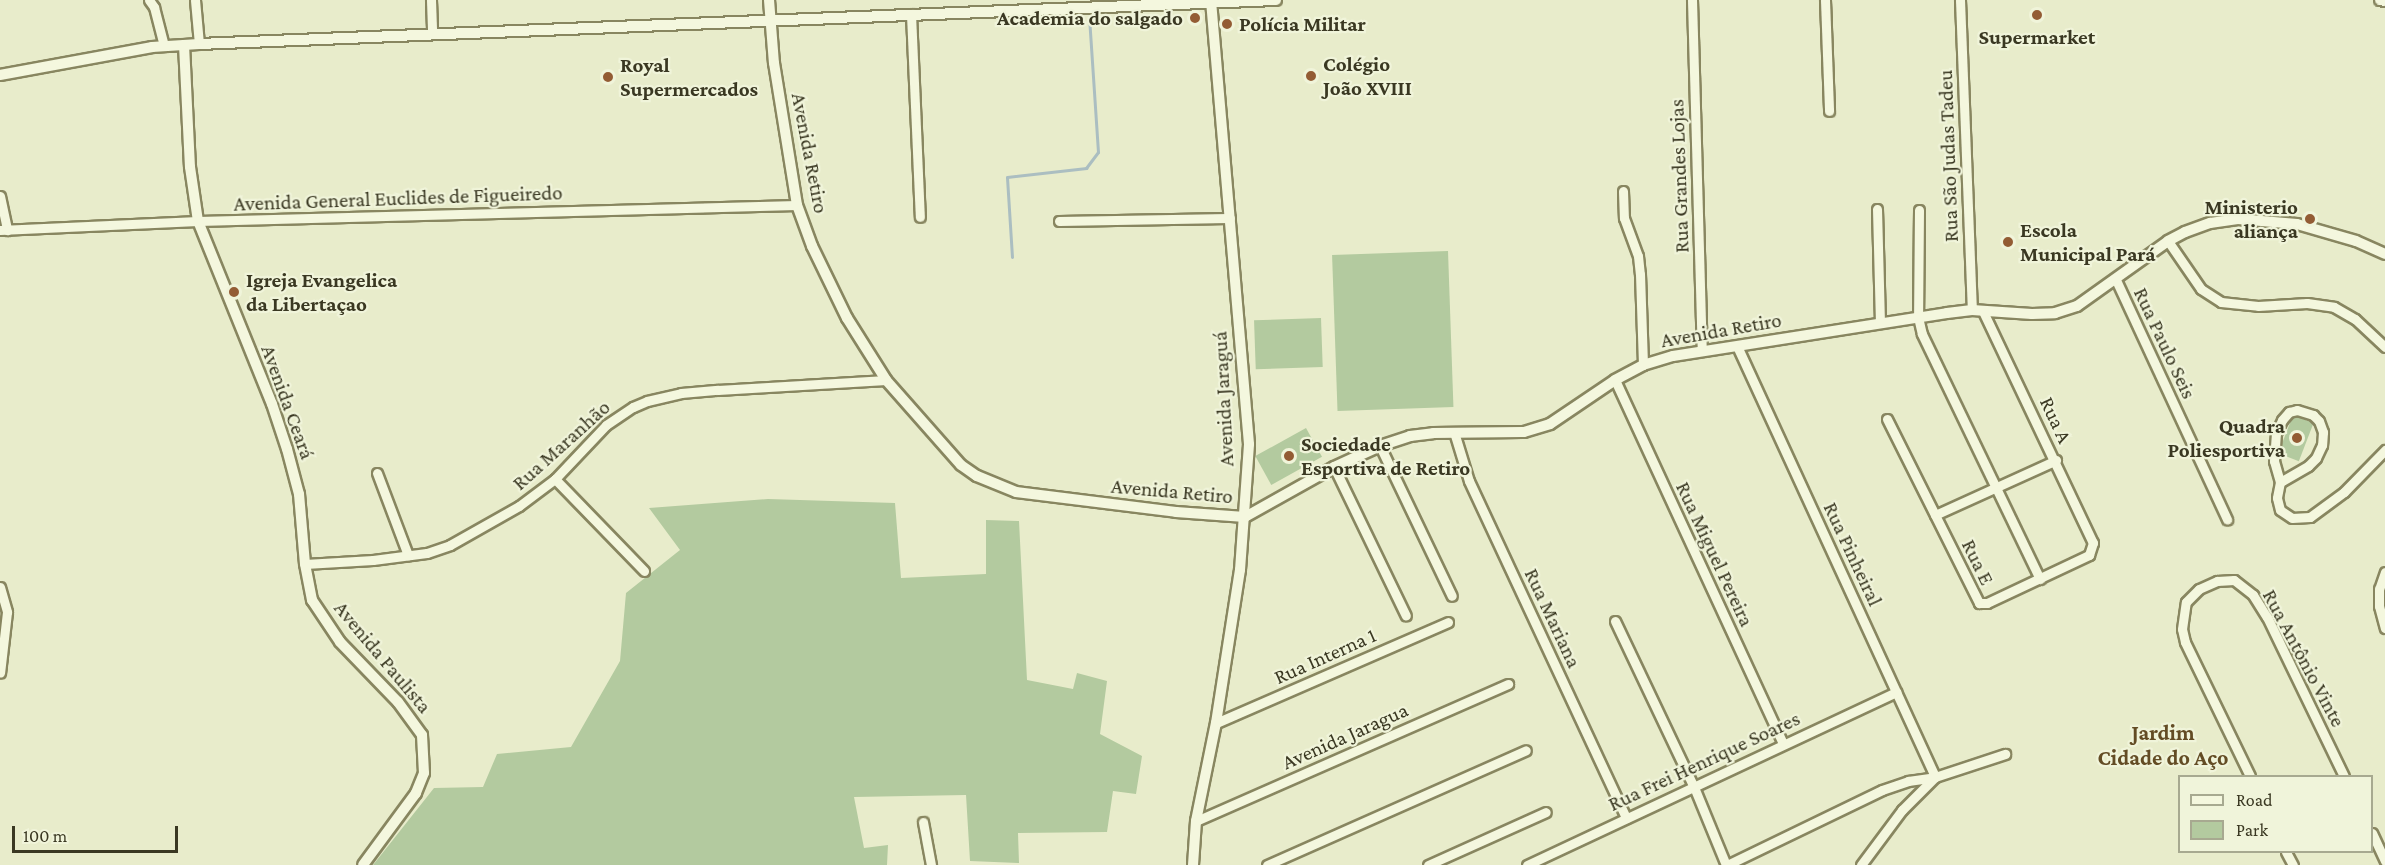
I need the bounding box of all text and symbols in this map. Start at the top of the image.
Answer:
place label: Academia do salgado [997,5,1183,31]
marker: Supermarket [2030,8,2044,22]
marker: Academia do salgado [1188,11,1202,25]
place label: Polícia Militar [1239,11,1366,37]
marker: Polícia Militar [1220,17,1234,31]
place label: Supermarket [1979,24,2095,50]
place label: Colégio João XVIII [1323,51,1412,101]
place label: Royal Supermercados [620,52,758,102]
marker: Colégio João XVIII [1304,69,1318,83]
street label: Rua São Judas Tadeu [1932,69,1964,243]
marker: Royal Supermercados [601,70,615,84]
street label: Avenida Retiro [786,91,834,215]
street label: Rua Grandes Lojas [1664,99,1694,253]
street label: Avenida General Euclides de Figueiredo [233,180,563,216]
place label: Ministerio aliança [2204,194,2298,244]
marker: Ministerio aliança [2303,212,2317,226]
place label: Escola Municipal Pará [2020,217,2156,267]
marker: Escola Municipal Pará [2001,235,2015,249]
place label: Igreja Evangelica da Libertaçao [246,267,397,317]
street label: Rua Paulo Seis [2128,283,2202,403]
marker: Igreja Evangelica da Libertaçao [227,285,241,299]
street label: Avenida Retiro [1659,307,1783,353]
street label: Avenida Jaraguá [1207,331,1239,467]
street label: Avenida Ceará [256,341,320,463]
street label: Rua A [2034,393,2078,447]
street label: Rua Maranhão [507,395,615,495]
place label: Quadra Poliesportiva [2168,413,2285,463]
place label: Sociedade Esportiva de Retiro [1301,431,1470,481]
marker: Quadra Poliesportiva [2290,431,2304,445]
marker: Sociedade Esportiva de Retiro [1282,449,1296,463]
street label: Avenida Retiro [1110,473,1234,509]
street label: Rua Miguel Pereira [1670,478,1760,630]
street label: Rua Pinheiral [1818,498,1888,610]
street label: Rua E [1956,535,2000,589]
street label: Rua Mariana [1519,564,1587,672]
street label: Rua Antônio Vinte [2257,585,2351,731]
street label: Avenida Paulista [329,596,437,718]
street label: Rua Interna 1 [1270,622,1380,690]
street label: Avenida Jaragua [1278,697,1412,775]
street label: Rua Frei Henrique Soares [1604,705,1804,817]
district label: Jardim Cidade do Aço [2098,719,2228,770]
legend [2178,775,2373,853]
text: Road [2236,790,2273,810]
scale bar [15,814,182,852]
text: Park [2236,820,2268,840]
text: 100 m [23,826,67,846]

